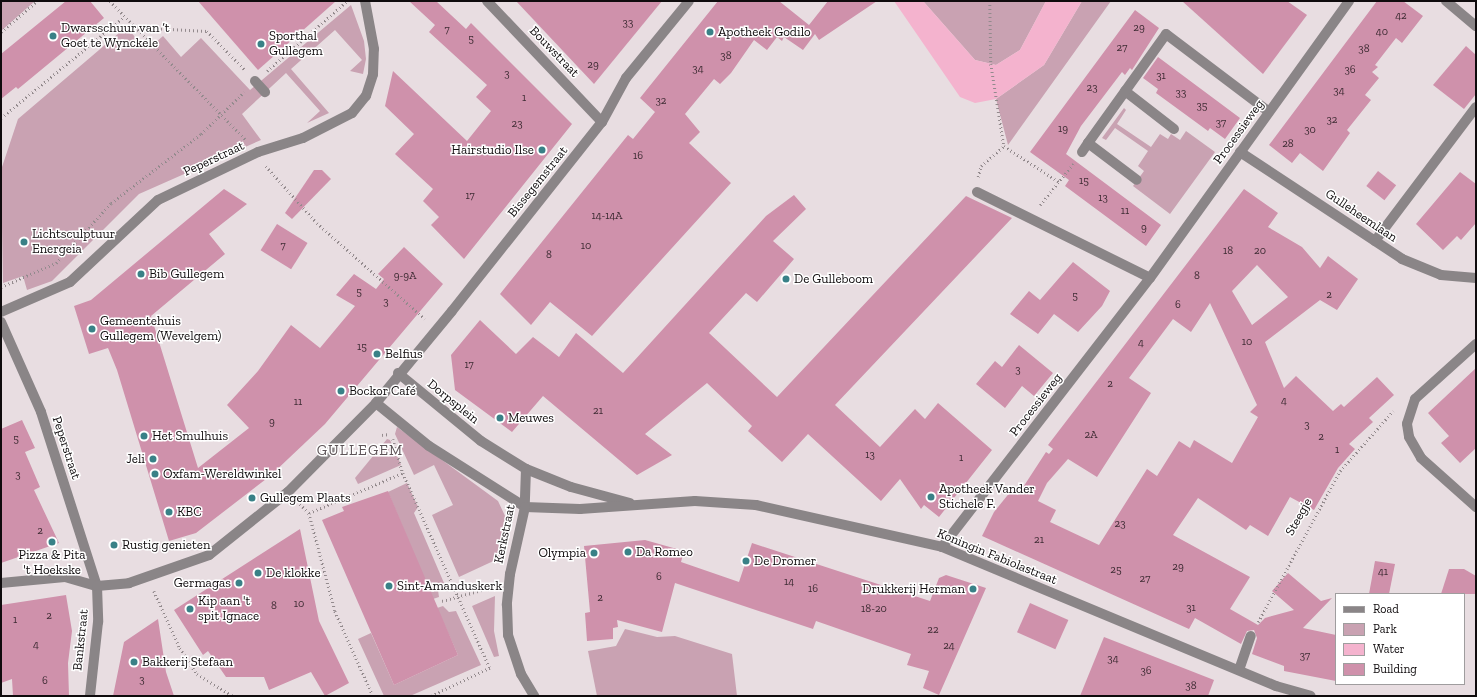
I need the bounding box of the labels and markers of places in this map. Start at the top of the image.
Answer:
place label: Dwarsschuur van ’t Goet te Wynckele [61,21,170,52]
place label: Apotheek Godilo [718,24,811,40]
marker: Apotheek Godilo [705,27,715,37]
place label: Sporthal Gullegem [269,29,323,60]
marker: Dwarsschuur van ’t Goet te Wynckele [48,31,58,41]
marker: Sporthal Gullegem [256,39,266,49]
place label: Hairstudio Ilse [451,142,534,158]
marker: Hairstudio Ilse [537,145,547,155]
place label: Lichtsculptuur Energeia [32,227,115,258]
marker: Lichtsculptuur Energeia [19,237,29,247]
place label: Bib Gullegem [149,266,224,282]
marker: Bib Gullegem [136,269,146,279]
place label: De Gulleboom [794,271,873,287]
marker: De Gulleboom [781,274,791,284]
place label: Gemeentehuis Gullegem (Wevelgem) [100,314,221,345]
marker: Gemeentehuis Gullegem (Wevelgem) [87,324,97,334]
place label: Belfius [385,346,423,362]
marker: Belfius [372,349,382,359]
place label: Bockor Café [349,383,416,399]
marker: Bockor Café [336,386,346,396]
place label: Meuwes [508,410,554,426]
marker: Meuwes [495,413,505,423]
place label: Het Smulhuis [152,428,228,444]
marker: Het Smulhuis [139,431,149,441]
place label: Jeli [126,451,145,467]
marker: Jeli [148,454,158,464]
place label: Oxfam-Wereldwinkel [163,466,281,482]
marker: Oxfam-Wereldwinkel [150,469,160,479]
place label: Apotheek Vander Stichele F. [939,482,1035,513]
place label: Gullegem Plaats [260,490,351,506]
marker: Apotheek Vander Stichele F. [926,492,936,502]
marker: Gullegem Plaats [247,493,257,503]
place label: KBC [177,504,202,520]
marker: KBC [164,507,174,517]
marker: Pizza & Pita 't Hoekske [47,537,57,547]
place label: Rustig genieten [122,537,210,553]
marker: Rustig genieten [109,540,119,550]
place label: Da Romeo [636,544,693,560]
place label: Olympia [538,545,586,561]
marker: Da Romeo [623,547,633,557]
place label: Pizza & Pita 't Hoekske [18,548,86,579]
marker: Olympia [589,548,599,558]
place label: De Dromer [754,553,816,569]
marker: De Dromer [741,556,751,566]
place label: De klokke [266,565,321,581]
marker: De klokke [253,568,263,578]
place label: Germagas [174,575,231,591]
marker: Germagas [234,578,244,588]
place label: Sint-Amanduskerk [397,578,502,594]
marker: Sint-Amanduskerk [384,581,394,591]
place label: Drukkerij Herman [862,581,965,597]
marker: Drukkerij Herman [968,584,978,594]
place label: Kip aan 't spit Ignace [198,594,259,625]
marker: Kip aan 't spit Ignace [185,604,195,614]
place label: Bakkerij Stefaan [142,654,233,670]
marker: Bakkerij Stefaan [129,657,139,667]

